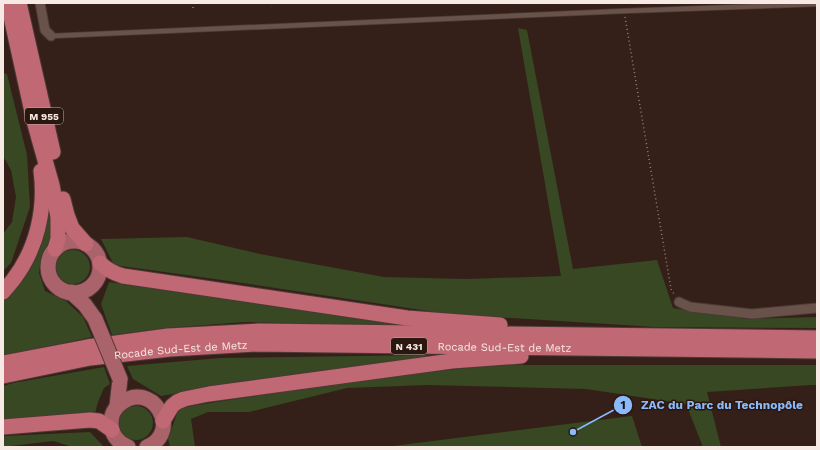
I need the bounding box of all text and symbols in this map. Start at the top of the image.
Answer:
road number: M 955 [25,108,63,124]
street label: Rocade Sud-Est de Metz [113,338,248,362]
road number: N 431 [391,338,427,354]
street label: Rocade Sud-Est de Metz [438,340,572,354]
callout: ZAC du Parc du Technopôle [613,393,811,417]
text: 1 [620,398,626,412]
text: ZAC du Parc du Technopôle [641,398,803,412]

